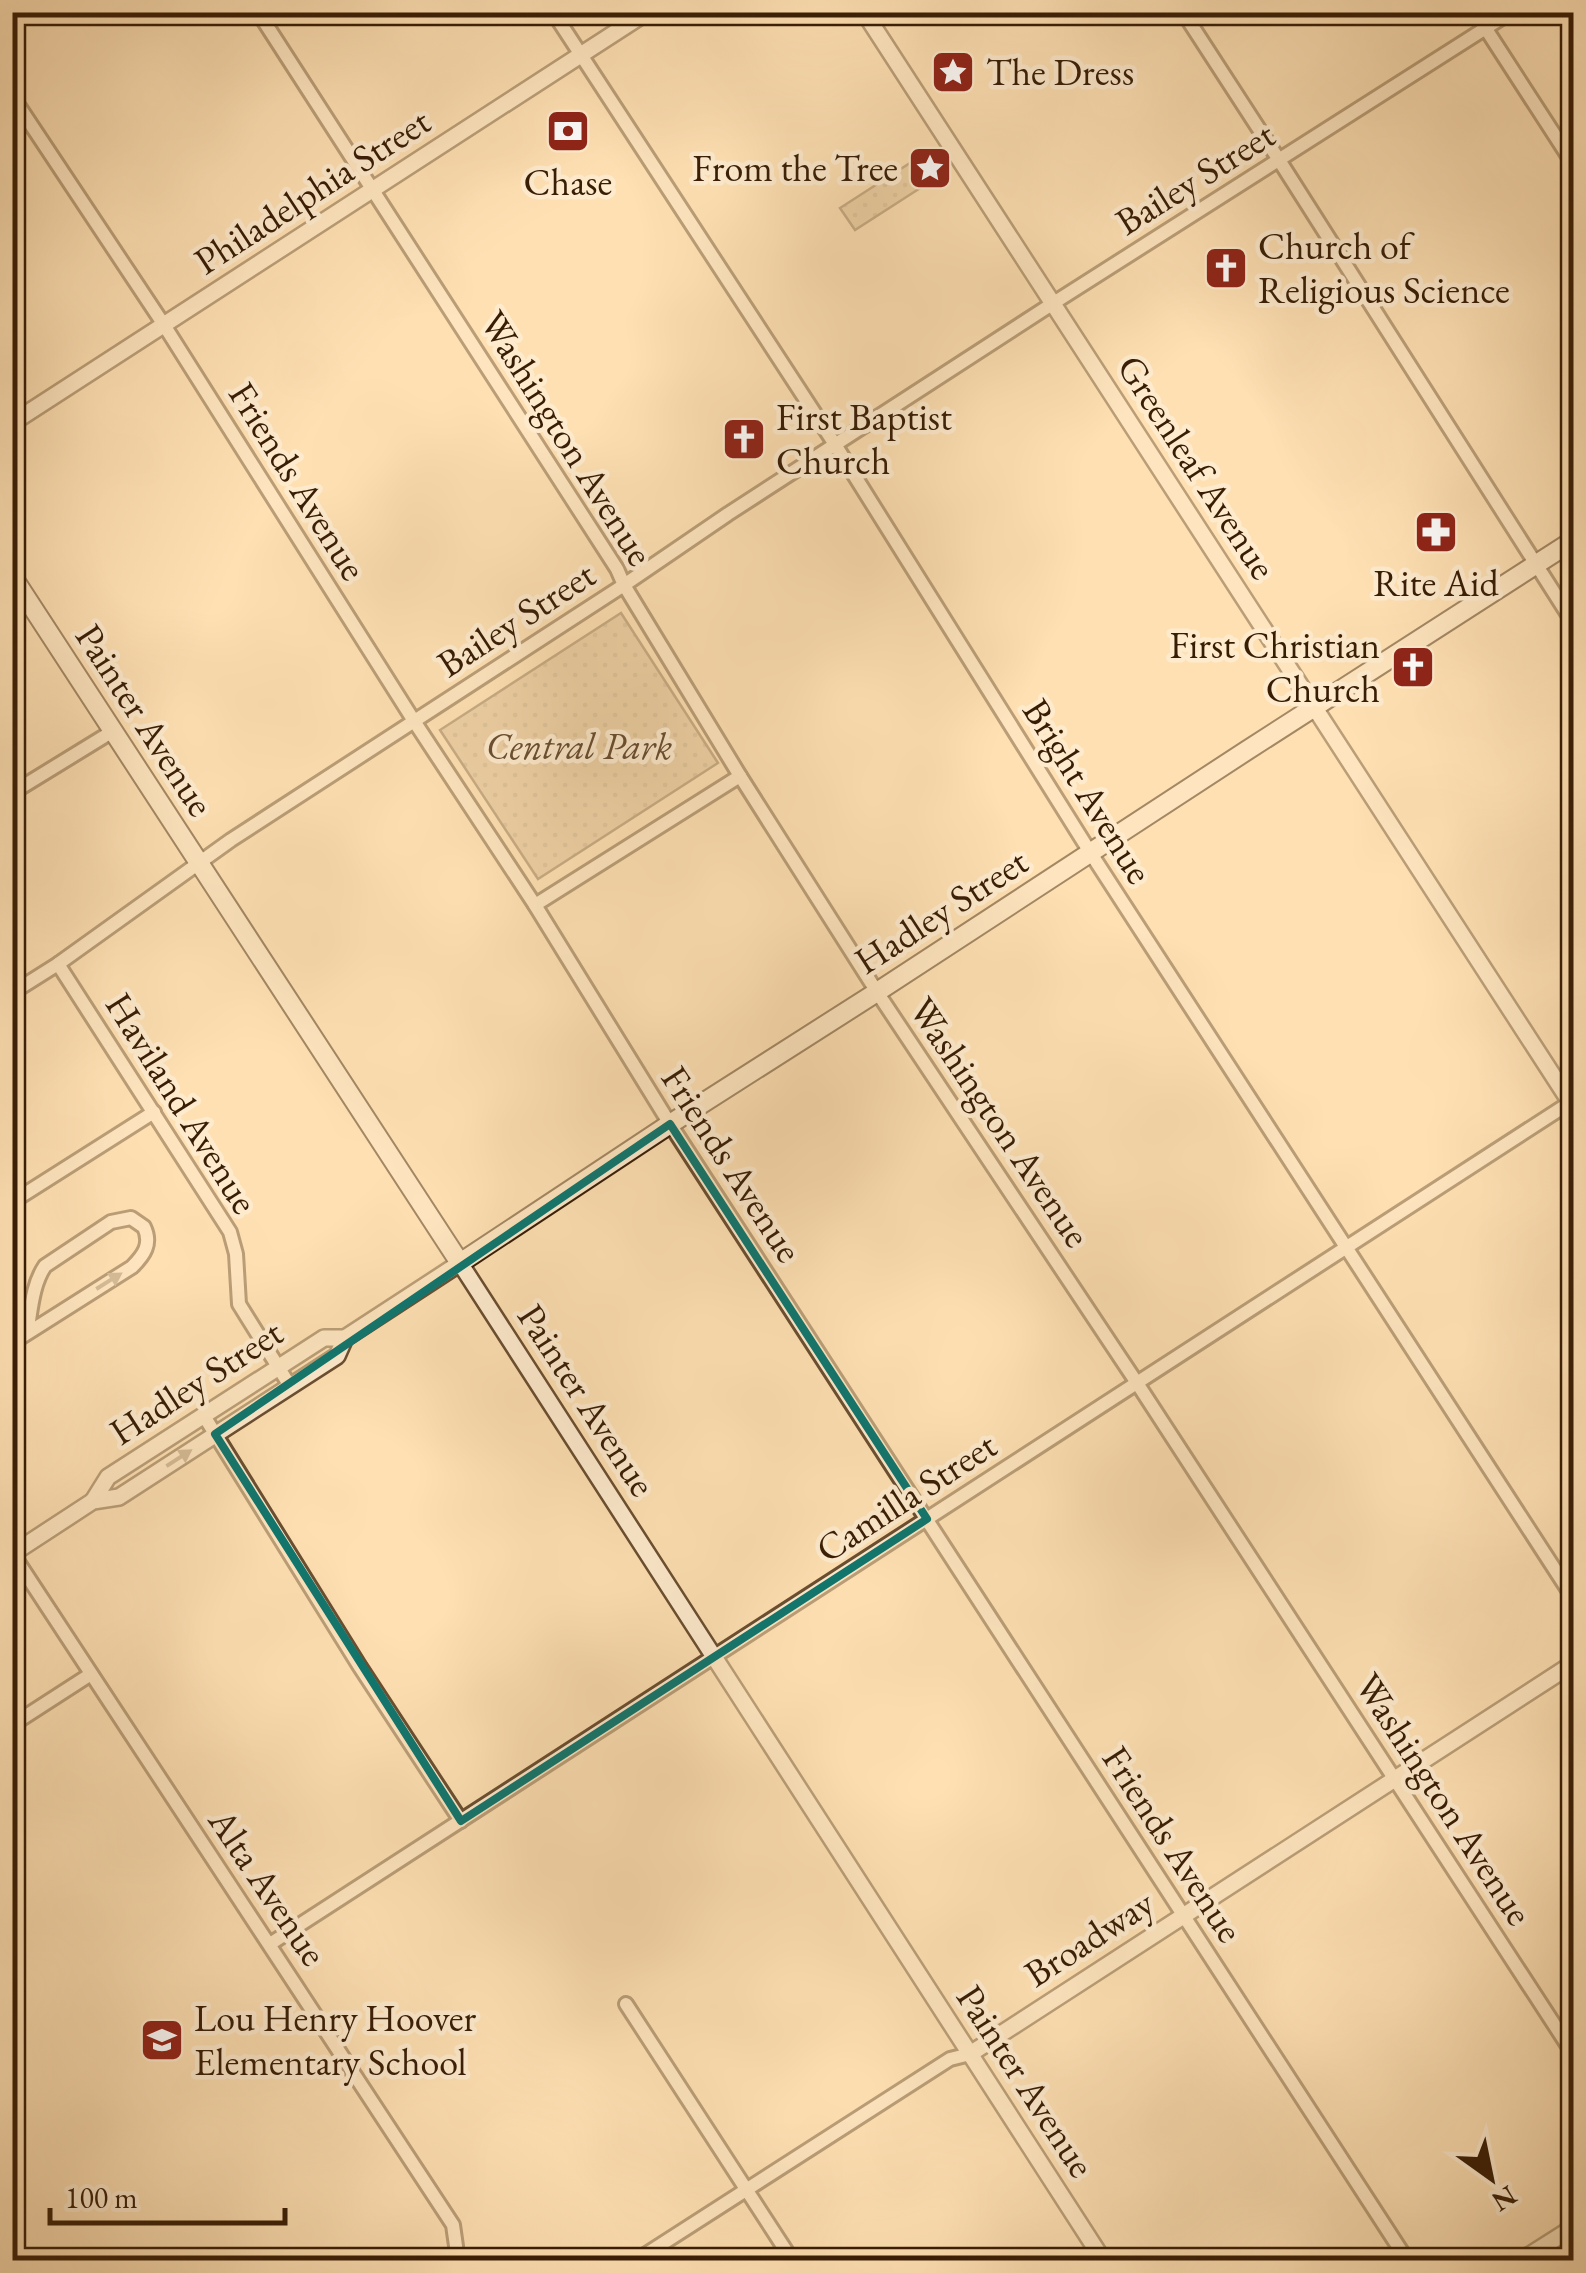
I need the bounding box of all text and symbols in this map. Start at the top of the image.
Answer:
place label: The Dress [986,47,1134,96]
place icon: The Dress [930,49,976,95]
street label: Philadelphia Street [184,96,439,285]
bank icon: Chase [545,108,591,154]
street label: Bailey Street [1106,109,1283,246]
place label: From the Tree [692,143,898,192]
place icon: From the Tree [907,145,953,191]
place label: Chase [524,157,612,206]
place label: Church of Religious Science [1258,221,1510,314]
church icon: Church of Religious Science [1203,245,1249,291]
street label: Washington Avenue [469,301,665,574]
street label: Greenleaf Avenue [1107,345,1288,588]
street label: Friends Avenue [218,373,379,589]
place label: First Baptist Church [776,392,952,485]
church icon: First Baptist Church [721,416,767,462]
pharmacy icon: Rite Aid [1413,509,1459,555]
street label: Bailey Street [428,549,604,688]
place label: Rite Aid [1373,558,1500,607]
street label: Painter Avenue [65,614,226,825]
place label: First Christian Church [1169,620,1380,713]
church icon: First Christian Church [1390,644,1436,690]
street label: Bright Avenue [1012,689,1165,892]
park label: Central Park [486,721,672,770]
street label: Hadley Street [845,836,1037,985]
street label: Haviland Avenue [95,983,270,1222]
street label: Washington Avenue [899,987,1102,1256]
street label: Friends Avenue [651,1056,814,1271]
one-way arrow [95,1273,123,1290]
street label: Painter Avenue [507,1294,668,1505]
street label: Hadley Street [100,1307,292,1456]
street label: Camilla Street [806,1420,1005,1573]
one-way arrow [165,1450,193,1468]
street label: Washington Avenue [1345,1663,1544,1934]
street label: Friends Avenue [1092,1736,1255,1951]
street label: Alta Avenue [197,1798,339,1975]
street label: Broadway [1015,1878,1163,1997]
street label: Painter Avenue [946,1975,1107,2186]
place label: Lou Henry Hoover Elementary School [194,1993,477,2086]
school or university icon: Lou Henry Hoover Elementary School [139,2017,185,2063]
north arrow [1441,2128,1541,2228]
scale bar [50,2163,285,2225]
text: 100 m [65,2178,138,2217]
text: N [1485,2178,1524,2220]

